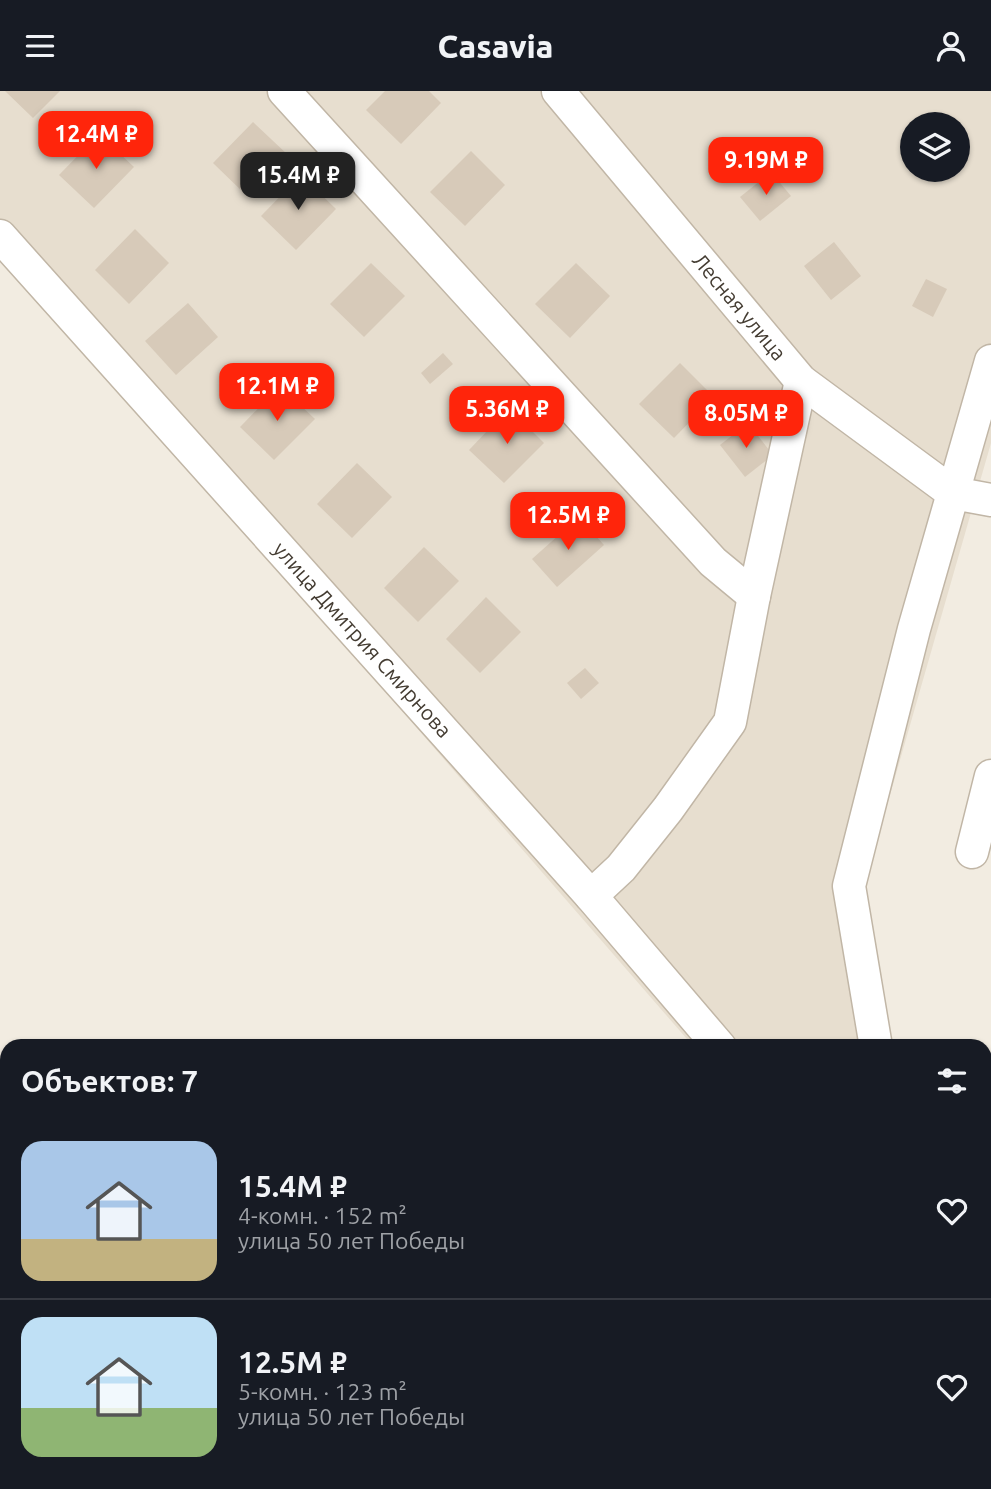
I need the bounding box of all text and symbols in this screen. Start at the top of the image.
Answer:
icon: menu [21,27,59,65]
icon: person [932,27,970,65]
text: Casavia [437,28,554,64]
pin: 12.4M ₽ [31,111,161,171]
map controls [900,112,970,182]
button: layers [900,112,970,182]
text: 12.4M ₽ [54,121,138,146]
pin: 9.19M ₽ [701,137,831,197]
text: 9.19M ₽ [724,147,808,172]
pin: 15.4M ₽ [233,152,363,212]
text: 15.4M ₽ [256,162,340,187]
street label: Лесная улица [688,248,792,365]
pin: 12.1M ₽ [212,363,342,423]
text: 12.1M ₽ [235,373,319,398]
pin: 5.36M ₽ [442,387,572,446]
pin: 8.05M ₽ [681,391,811,450]
text: 5.36M ₽ [465,396,549,421]
text: 8.05M ₽ [704,400,788,425]
pin: 12.5M ₽ [503,493,633,552]
text: 12.5M ₽ [526,502,610,527]
street label: улица Дмитрия Смирнова [269,537,457,742]
icon: filters [933,1062,971,1100]
text: Объектов: 7 [21,1064,198,1098]
icon: home [77,1169,161,1253]
text: 15.4M ₽ [238,1169,347,1203]
icon: heart [933,1192,971,1230]
text: 4-комн. · 152 m² [238,1203,407,1228]
text: улица 50 лет Победы [238,1228,465,1253]
icon: home [77,1345,161,1429]
text: 12.5M ₽ [238,1345,347,1379]
icon: heart [933,1368,971,1406]
text: 5-комн. · 123 m² [238,1379,407,1404]
text: улица 50 лет Победы [238,1404,465,1429]

